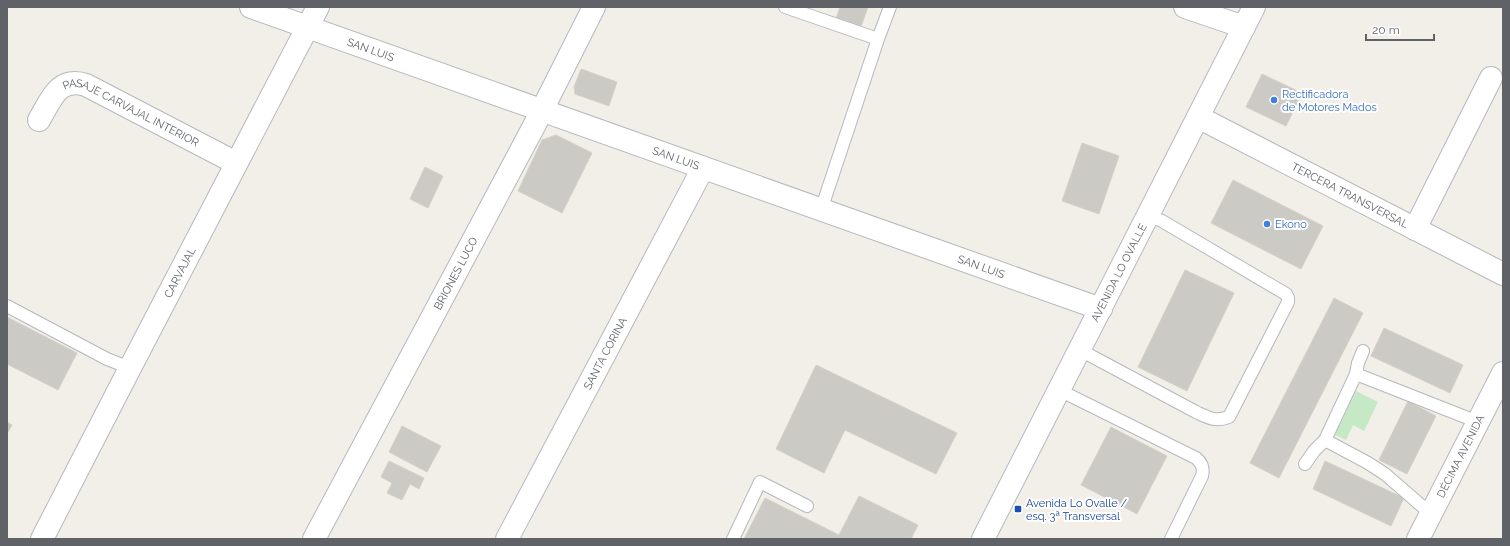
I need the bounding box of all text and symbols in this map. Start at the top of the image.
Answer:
scale bar [1366,16,1434,42]
text: 20 m [1372,23,1400,37]
street label: SAN LUIS [345,35,396,64]
street label: PASAJE CARVAJAL INTERIOR [61,76,201,149]
place label: Rectificadora de Motores Mados [1282,88,1377,114]
marker: Rectificadora de Motores Mados [1269,95,1279,105]
street label: SAN LUIS [651,144,702,172]
street label: TERCERA TRANSVERSAL [1289,160,1411,231]
place label: Ekono [1275,218,1307,231]
marker: Ekono [1262,219,1272,229]
street label: AVENIDA LO OVALLE [1088,221,1149,324]
street label: BRIONES LUCO [431,235,480,312]
street label: CARVAJAL [161,245,198,300]
street label: SAN LUIS [956,252,1007,281]
street label: SANTA CORINA [581,314,630,392]
street label: DÉCIMA AVENIDA [1434,412,1487,500]
place label: Avenida Lo Ovalle / esq. 3ª Transversal [1026,497,1128,523]
marker: Avenida Lo Ovalle / esq. 3ª Transversal [1013,504,1023,514]

